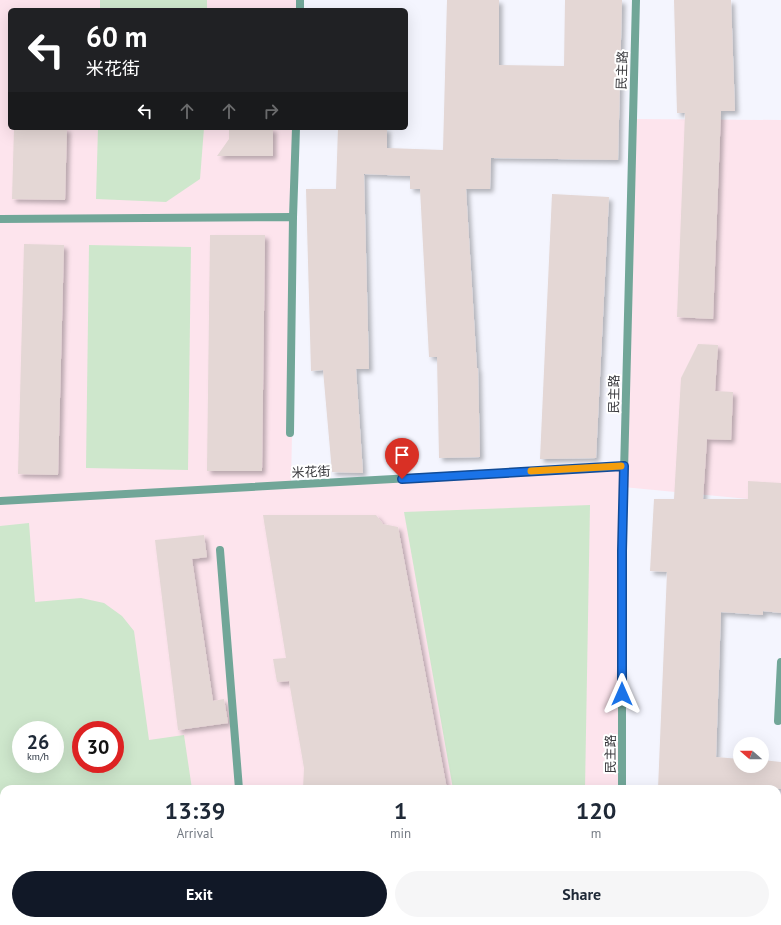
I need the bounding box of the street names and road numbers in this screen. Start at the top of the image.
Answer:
street label: 民主路 [613,50,631,90]
street label: 民主路 [605,374,623,414]
street label: 米花街 [291,462,331,482]
street label: 民主路 [602,734,619,774]

